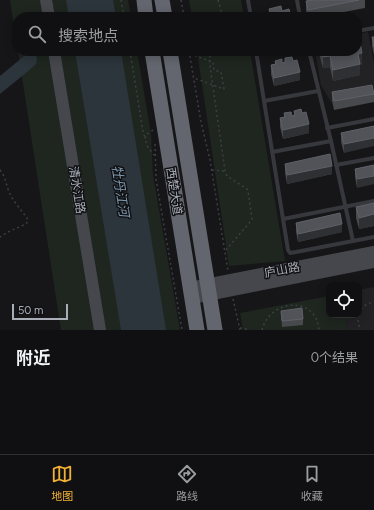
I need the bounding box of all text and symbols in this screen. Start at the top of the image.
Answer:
search box [12,12,362,56]
icon: search [26,23,48,45]
text: 搜索地点 [58,27,118,45]
water label: 牡丹江河 [109,164,132,221]
street label: 清水江路 [66,165,88,215]
street label: 西楚大道 [163,166,185,216]
street label: 庐山路 [263,260,301,280]
map controls [326,282,362,318]
button: locate [326,282,362,318]
scale bar [12,302,68,321]
text: 50 m [18,304,43,317]
text: 附近 [16,348,50,368]
text: 0个结果 [311,350,358,365]
tab: 地图 [51,463,73,503]
tab: 路线 [176,463,198,503]
tab: 收藏 [301,463,323,503]

